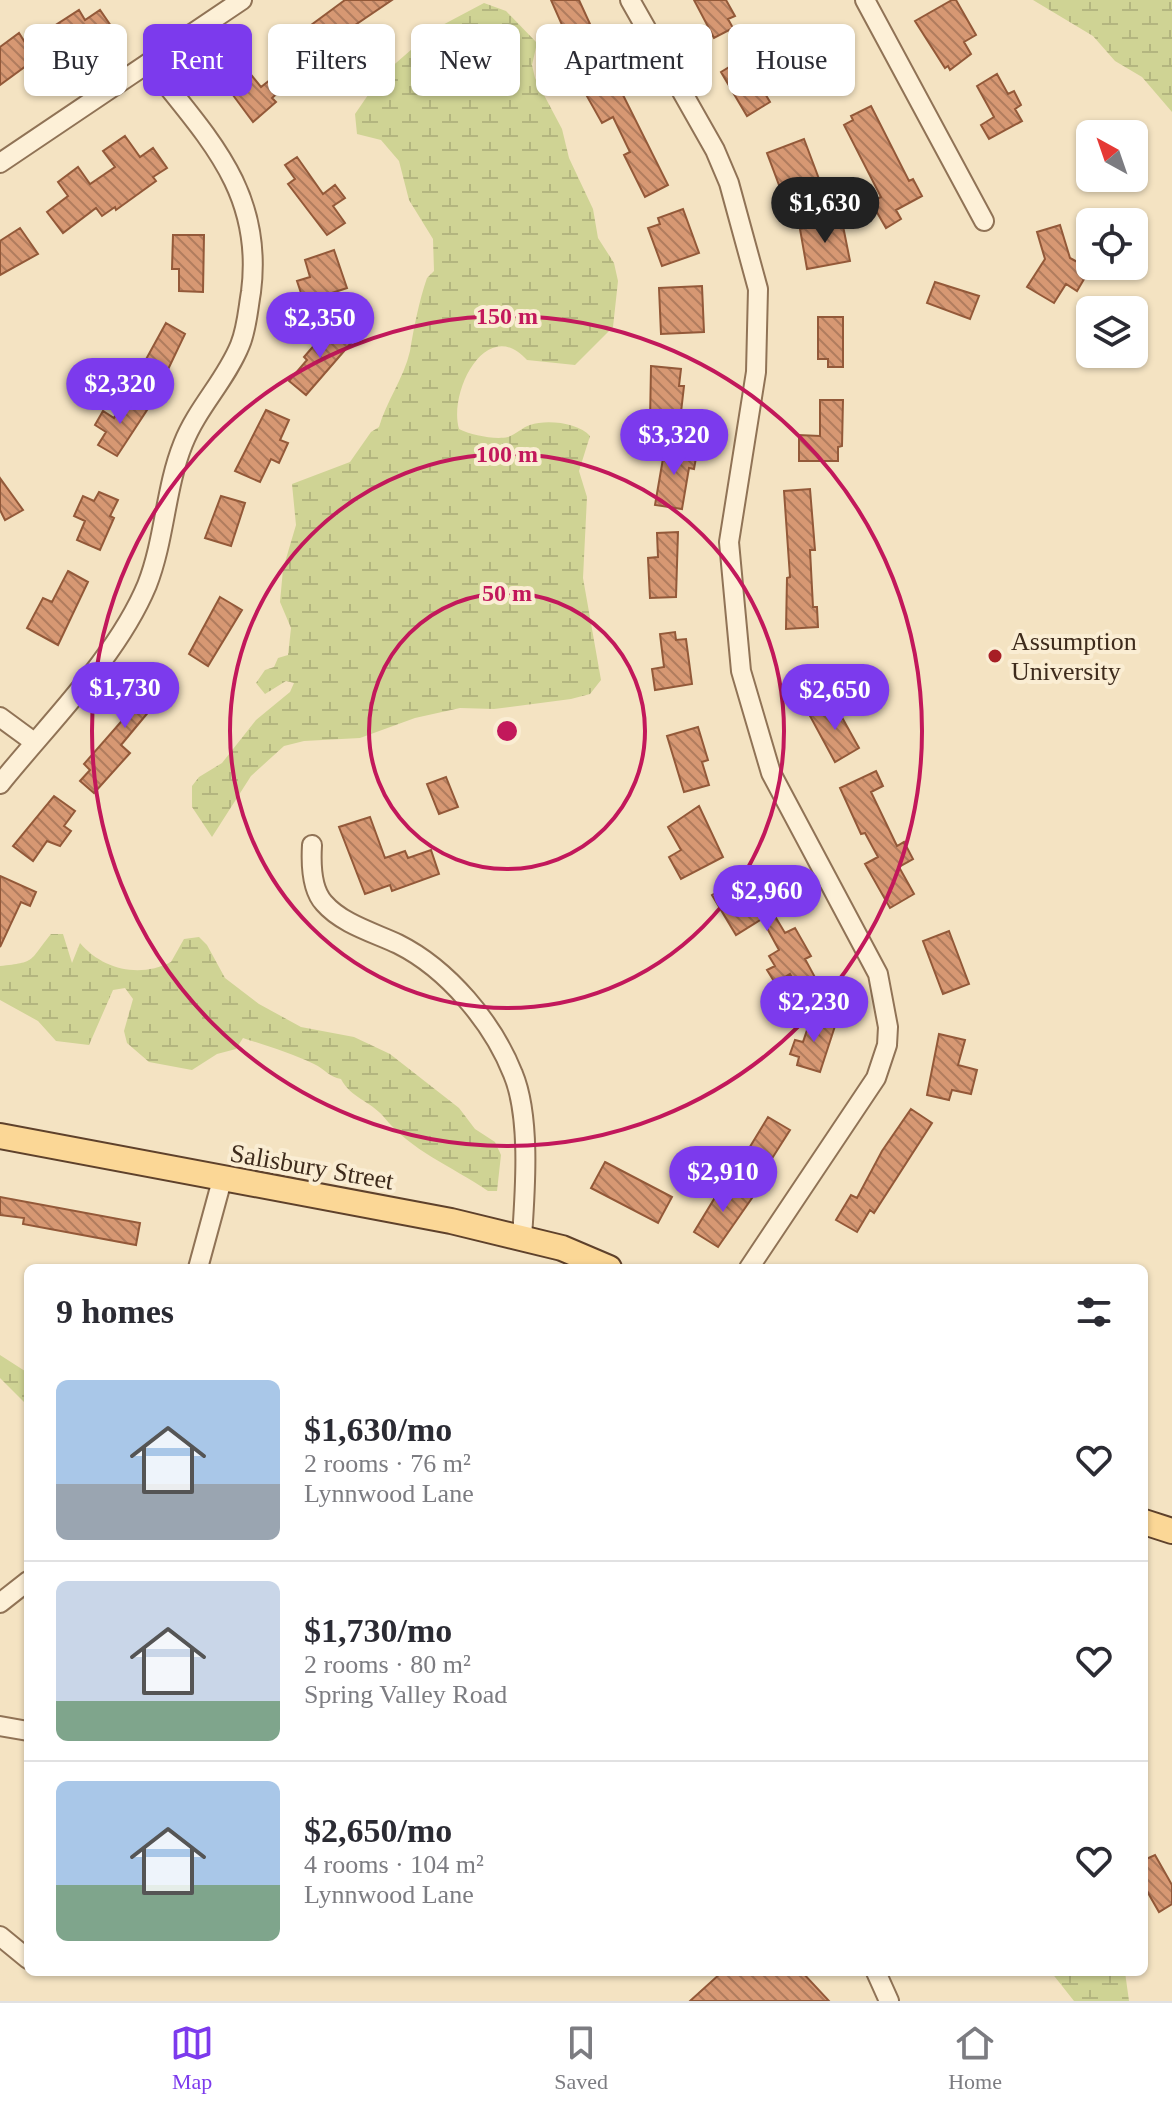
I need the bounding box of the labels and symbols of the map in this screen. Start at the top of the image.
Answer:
north arrow [1076,120,1148,192]
pin: $1,630 [760,177,890,245]
pin: $2,350 [255,292,385,360]
text: 150 m [476,303,538,329]
pin: $2,320 [55,358,185,426]
pin: $3,320 [609,409,739,477]
text: 100 m [476,441,538,467]
text: 50 m [482,580,532,606]
place label: Assumption University [1011,627,1137,686]
marker: Assumption University [986,647,1004,665]
pin: $1,730 [60,662,190,730]
pin: $2,650 [770,664,900,732]
centre of rings [493,717,521,745]
pin: $2,960 [702,865,832,933]
pin: $2,230 [749,976,879,1044]
street label: Salisbury Street [228,1138,397,1196]
pin: $2,910 [658,1146,788,1214]

